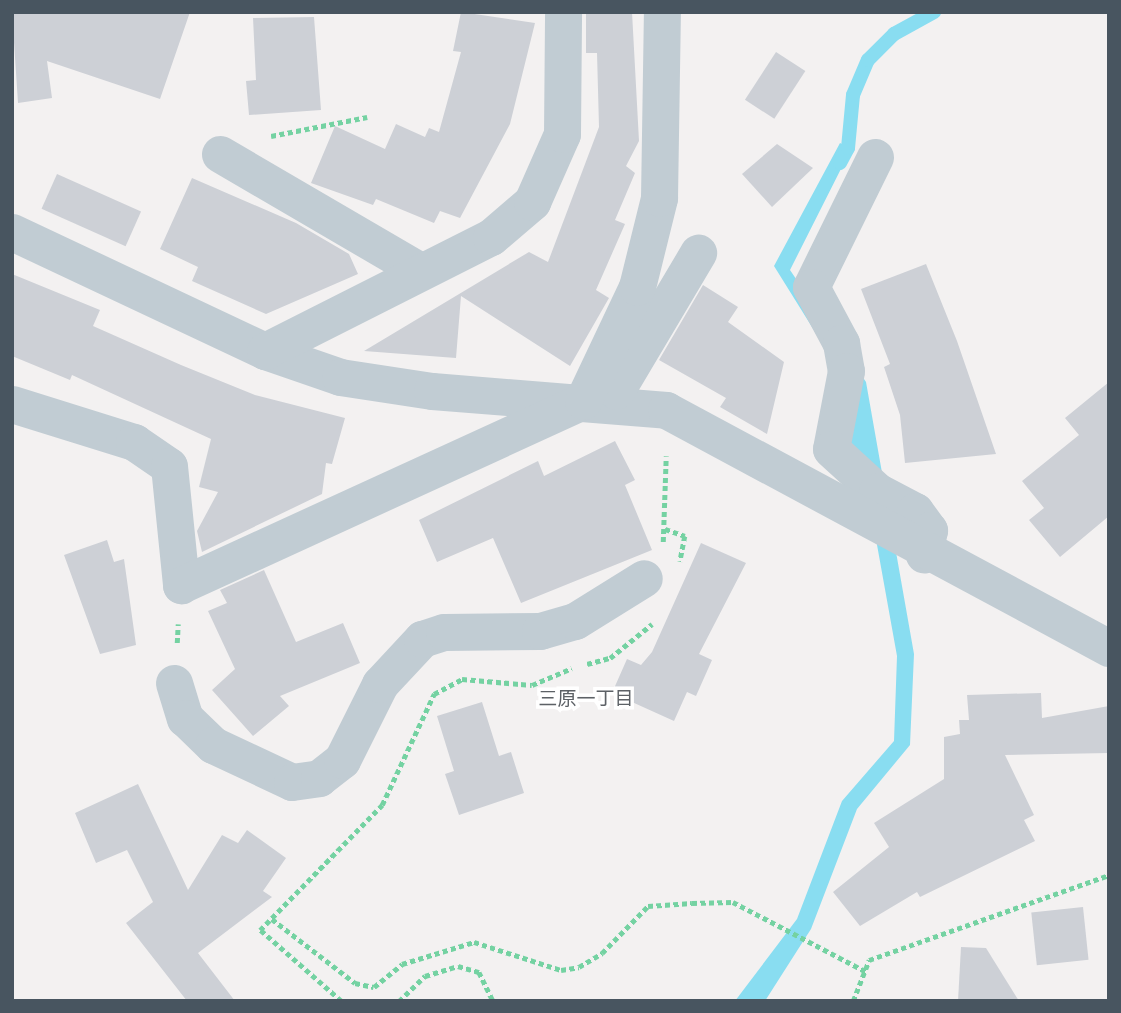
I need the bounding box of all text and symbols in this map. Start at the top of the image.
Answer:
district label: 三原一丁目 [539,687,633,709]

